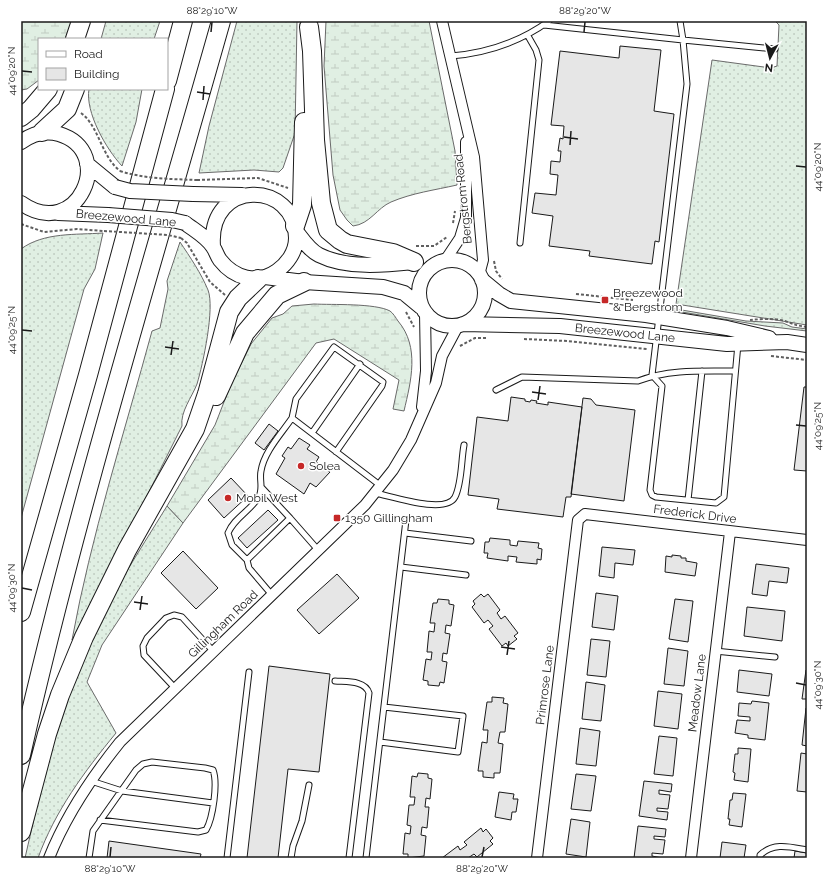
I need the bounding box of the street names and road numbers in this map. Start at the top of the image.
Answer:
street label: Bergstrom Road [451,153,475,245]
street label: Breezewood Lane [75,207,177,229]
street label: Breezewood Lane [574,321,676,345]
street label: Frederick Drive [653,502,737,526]
street label: Gillingham Road [185,587,261,661]
street label: Primrose Lane [533,644,557,726]
street label: Meadow Lane [685,653,709,733]

